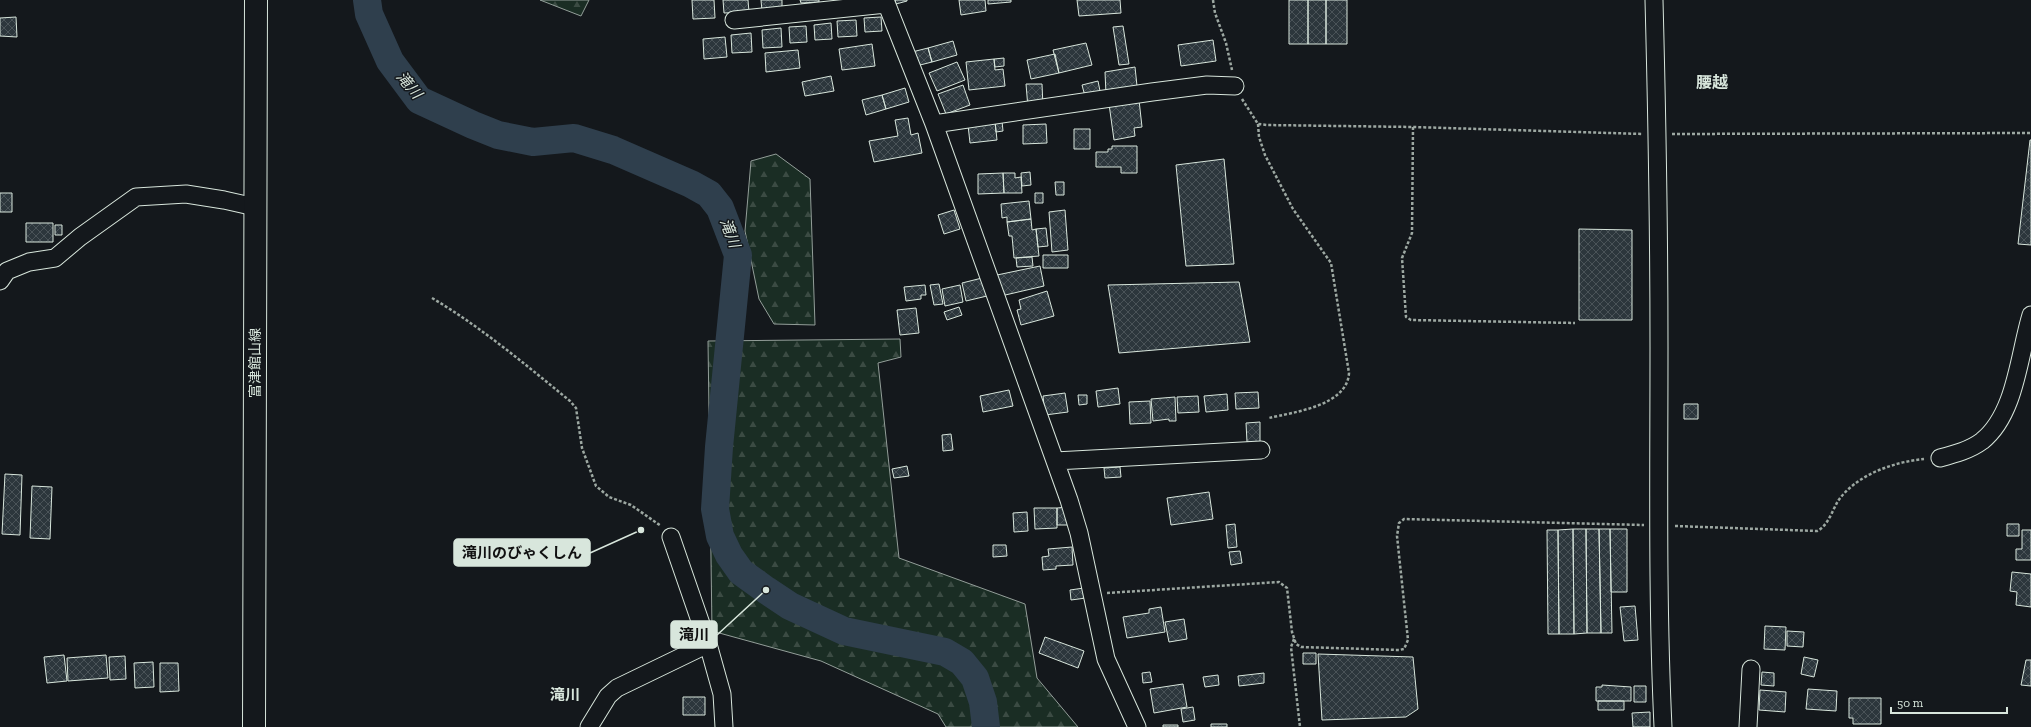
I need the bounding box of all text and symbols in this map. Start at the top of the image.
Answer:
water label: 滝川 [392,68,427,104]
district label: 腰越 [1696,73,1728,92]
water label: 滝川 [716,216,744,252]
street label: 富津館山線 [247,328,264,398]
callout: 滝川のびゃくしん [454,539,590,566]
text: 滝川のびゃくしん [462,544,582,562]
callout: 滝川 [671,621,717,648]
text: 滝川 [679,626,709,644]
district label: 滝川 [550,686,580,704]
scale bar [1891,689,2007,715]
text: 50 m [1897,696,1924,710]

